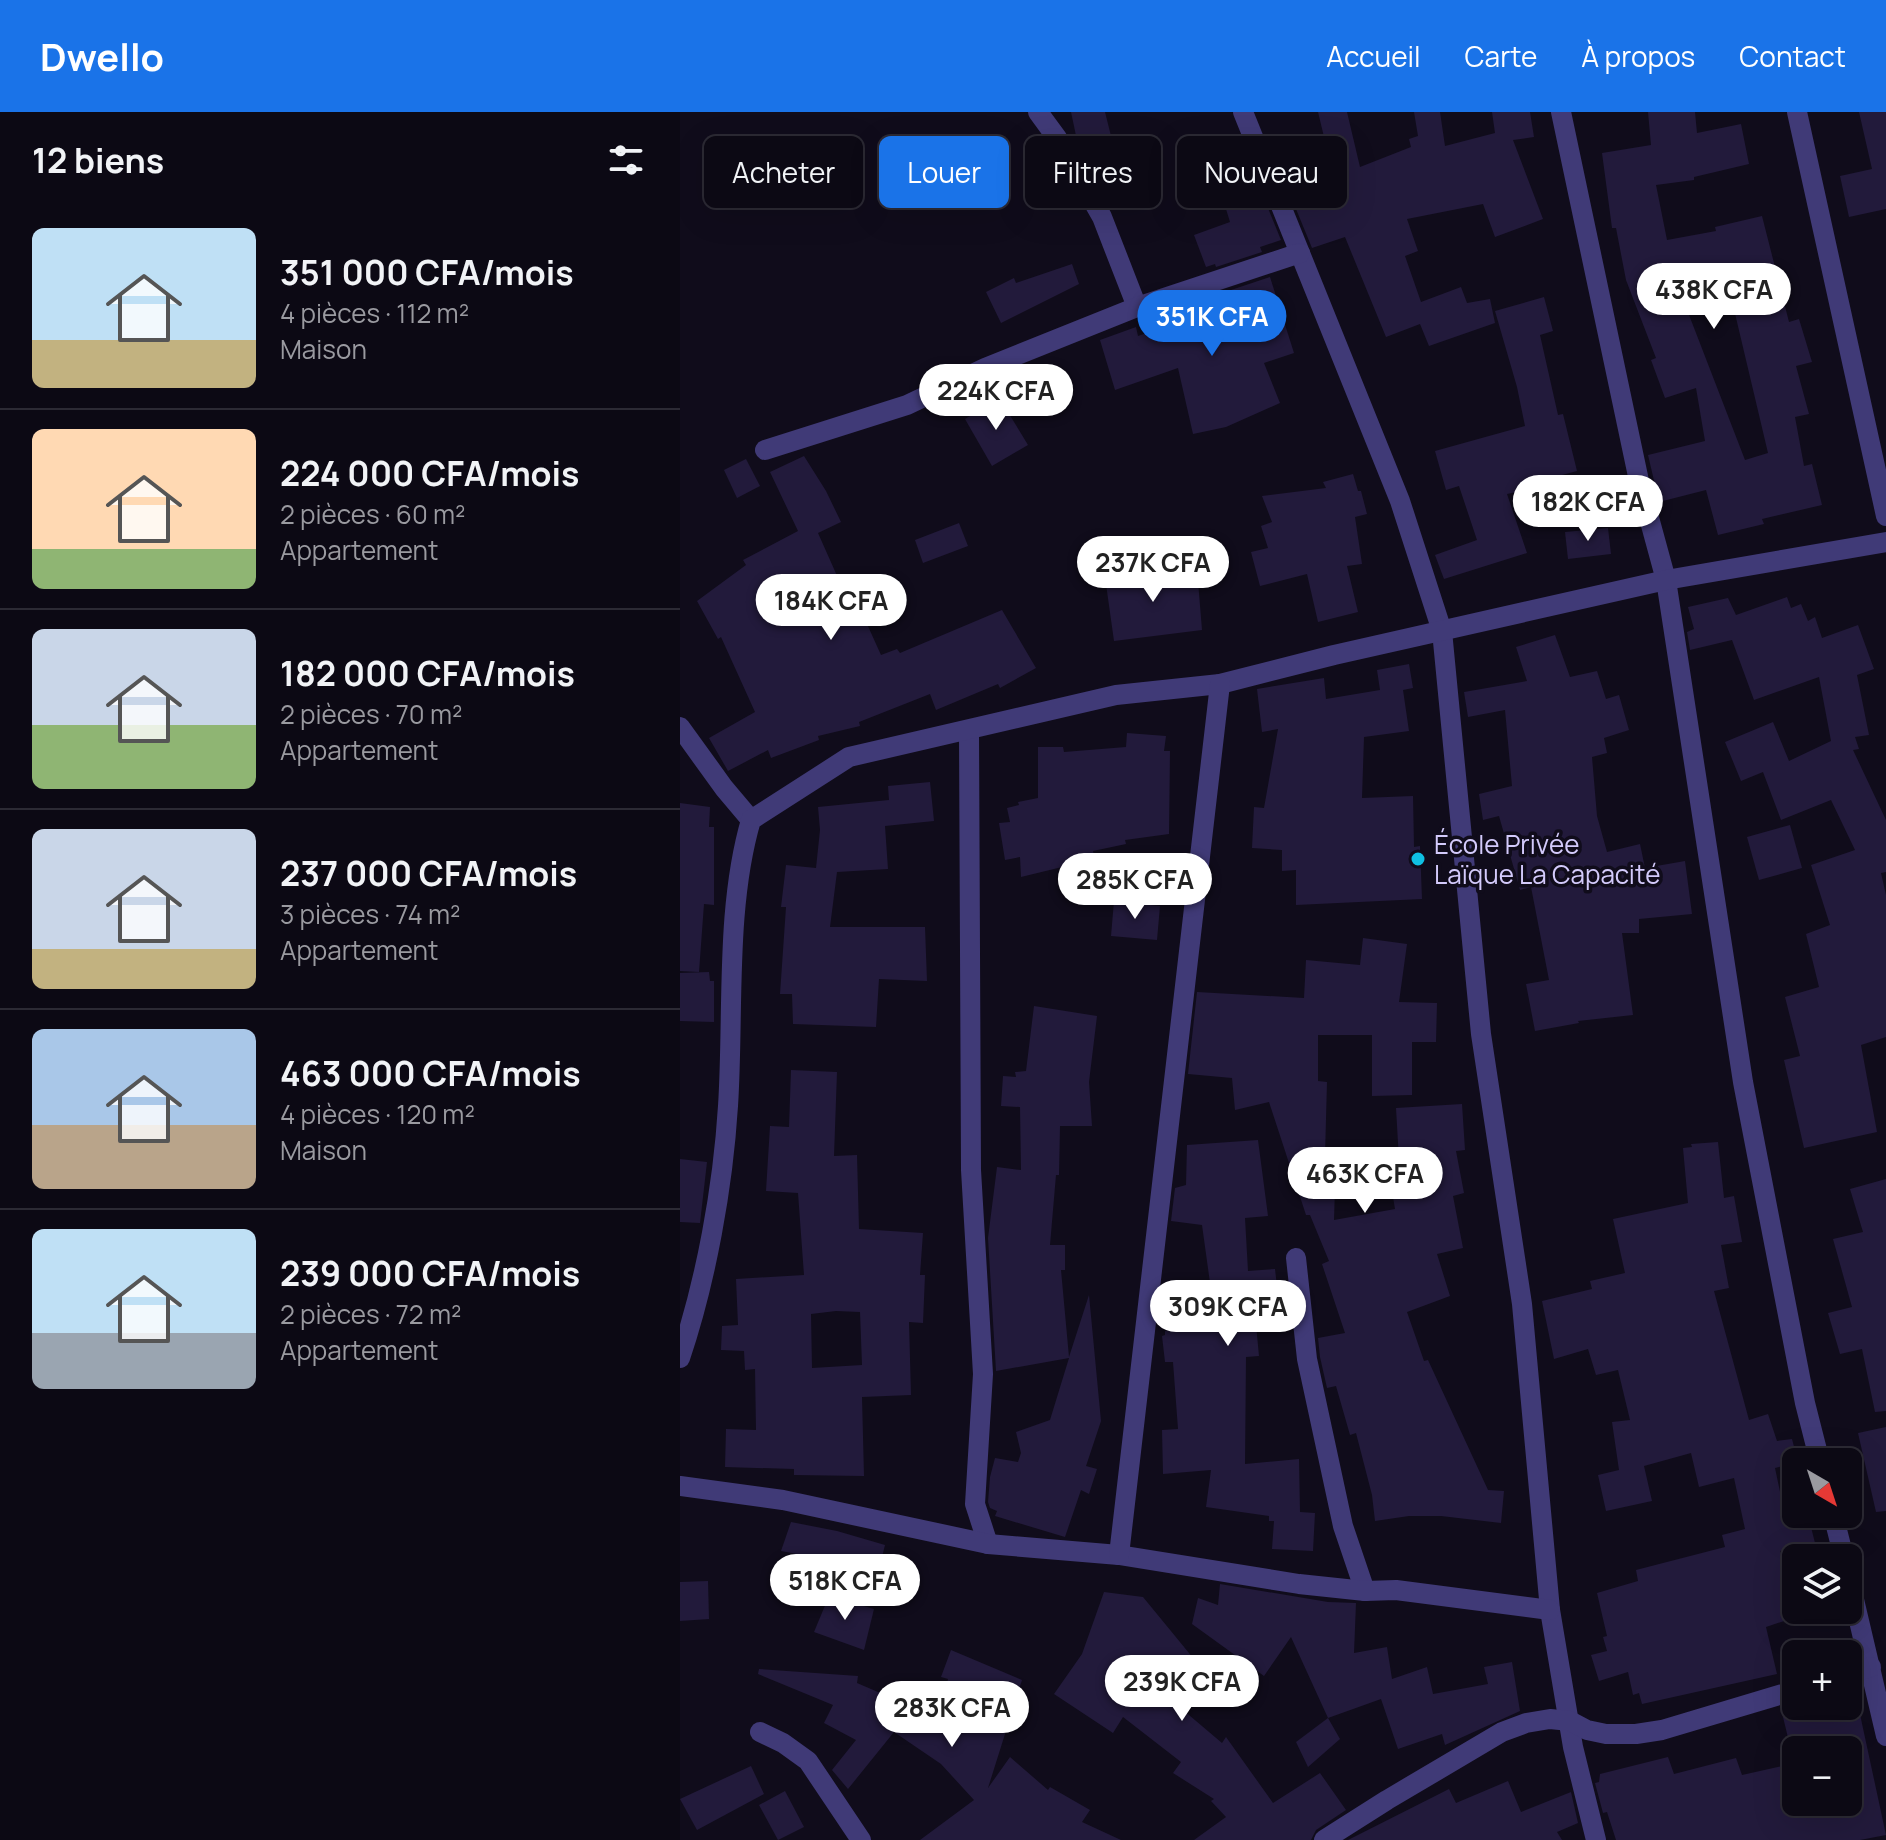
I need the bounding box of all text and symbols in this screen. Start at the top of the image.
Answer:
text: Dwello [40,30,164,82]
text: Accueil [1326,37,1421,75]
text: Carte [1465,37,1537,75]
text: À propos [1581,37,1695,75]
text: Contact [1739,37,1846,75]
chip: Acheter [704,136,863,208]
chip: Louer [879,136,1009,208]
chip: Filtres [1025,136,1161,208]
chip: Nouveau [1177,136,1347,208]
text: 12 biens [32,137,164,183]
icon: filters [604,138,648,182]
text: 351 000 CFA/mois [280,249,574,295]
icon: home [96,260,192,356]
pin: 438K CFA [1631,263,1797,331]
text: 438K CFA [1655,271,1773,307]
pin: 351K CFA [1129,290,1295,358]
text: 4 pièces · 112 m² [280,295,469,331]
text: 351K CFA [1155,298,1269,334]
text: Maison [280,331,367,367]
pin: 224K CFA [913,364,1079,432]
text: 224K CFA [937,372,1055,408]
text: 224 000 CFA/mois [280,450,580,496]
icon: home [96,461,192,557]
pin: 182K CFA [1505,475,1671,543]
text: 182K CFA [1531,483,1645,519]
text: 2 pièces · 60 m² [280,496,465,532]
text: Appartement [280,532,438,568]
pin: 237K CFA [1070,536,1236,604]
text: 237K CFA [1095,544,1211,580]
pin: 184K CFA [748,574,914,642]
text: 184K CFA [774,582,888,618]
text: 182 000 CFA/mois [280,650,575,696]
icon: home [96,661,192,757]
text: 2 pièces · 70 m² [280,696,462,732]
text: Appartement [280,732,438,768]
place label: École Privée Laïque La Capacité [1434,826,1661,892]
text: 237 000 CFA/mois [280,850,577,896]
marker: École Privée Laïque La Capacité [1409,850,1427,868]
pin: 285K CFA [1052,853,1218,921]
icon: home [96,861,192,957]
text: 285K CFA [1076,861,1194,897]
text: 3 pièces · 74 m² [280,896,460,932]
text: Appartement [280,932,438,968]
text: 463 000 CFA/mois [280,1050,581,1096]
icon: home [96,1061,192,1157]
text: 4 pièces · 120 m² [280,1096,475,1132]
text: Maison [280,1132,367,1168]
pin: 463K CFA [1282,1147,1448,1215]
text: 463K CFA [1306,1155,1424,1191]
text: 239 000 CFA/mois [280,1250,580,1296]
icon: home [96,1261,192,1357]
pin: 309K CFA [1145,1280,1311,1348]
text: 309K CFA [1168,1288,1288,1324]
text: 2 pièces · 72 m² [280,1296,461,1332]
text: Appartement [280,1332,438,1368]
north arrow [1782,1448,1862,1528]
map controls [1782,1448,1862,1816]
button: layers [1782,1544,1862,1624]
pin: 518K CFA [762,1554,928,1622]
text: 518K CFA [788,1562,902,1598]
button: + [1782,1640,1862,1720]
pin: 239K CFA [1099,1655,1265,1723]
text: 239K CFA [1123,1663,1241,1699]
pin: 283K CFA [869,1681,1035,1749]
text: 283K CFA [893,1689,1011,1725]
button: − [1782,1736,1862,1816]

